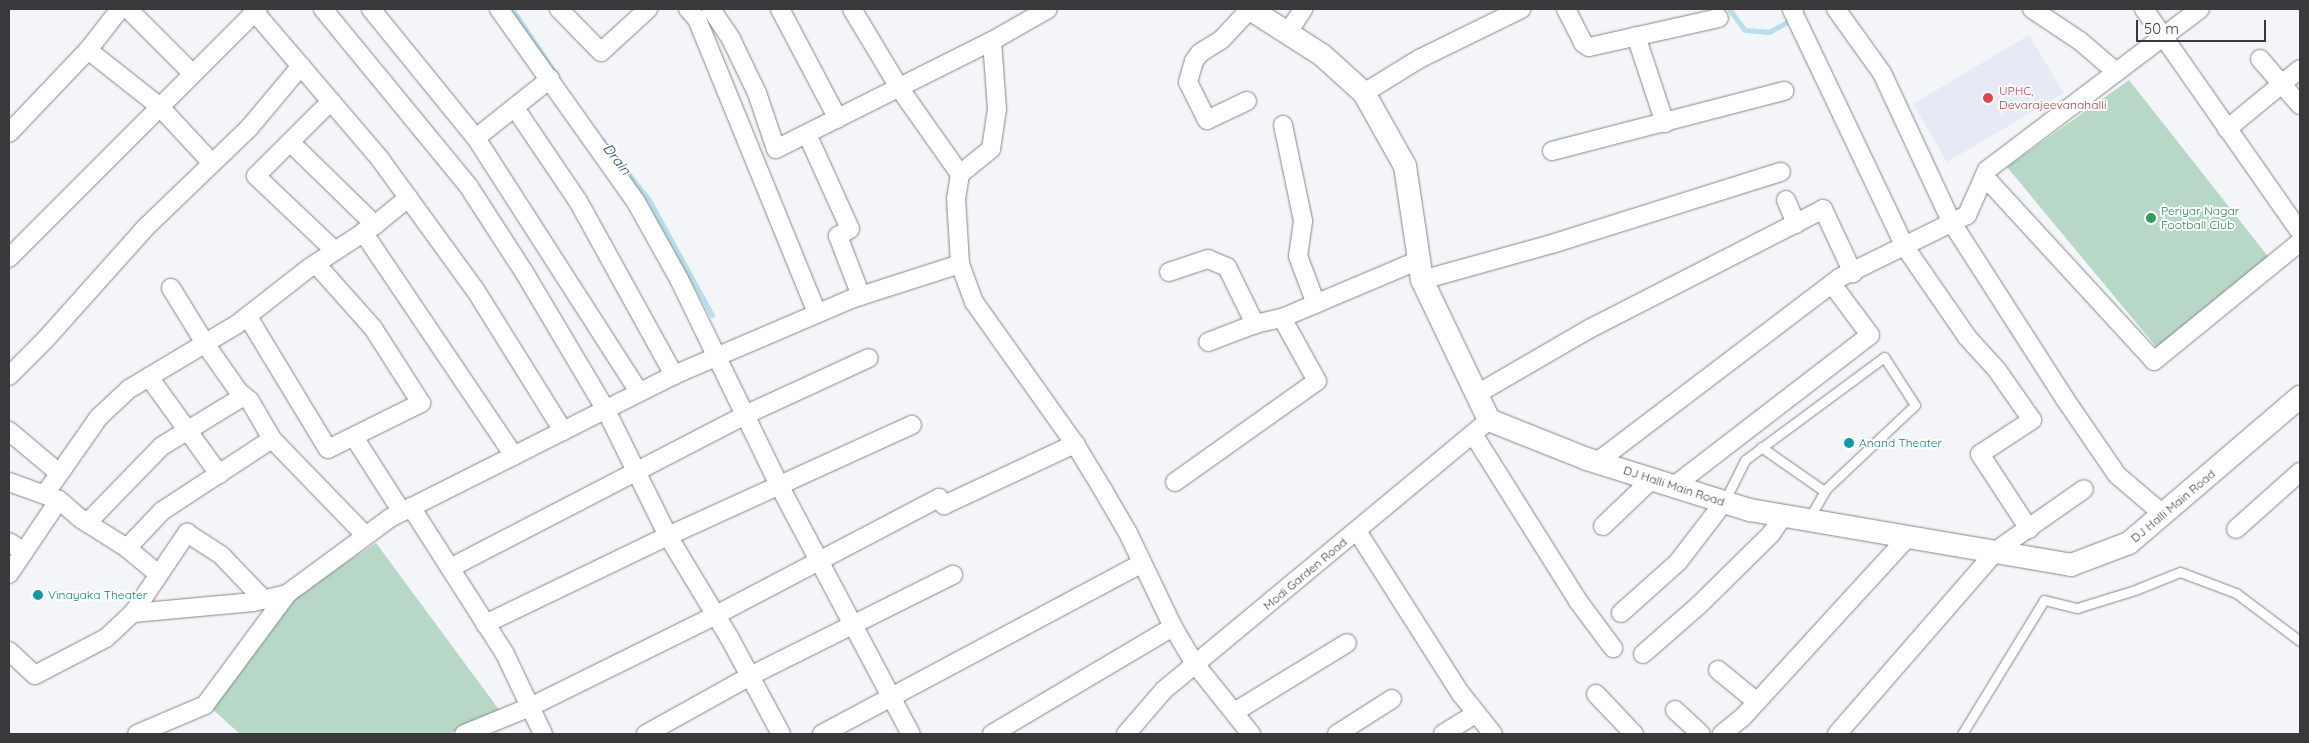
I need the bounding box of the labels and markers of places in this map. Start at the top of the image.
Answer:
place label: UPHC, Devarajeevanahalli [1999,84,2107,112]
marker: UPHC, Devarajeevanahalli [1981,91,1995,105]
place label: Periyar Nagar Football Club [2161,204,2239,232]
marker: Periyar Nagar Football Club [2145,212,2157,224]
place label: Anand Theater [1859,436,1942,450]
marker: Anand Theater [1843,437,1855,449]
place label: Vinayaka Theater [48,588,147,602]
marker: Vinayaka Theater [32,589,44,601]

